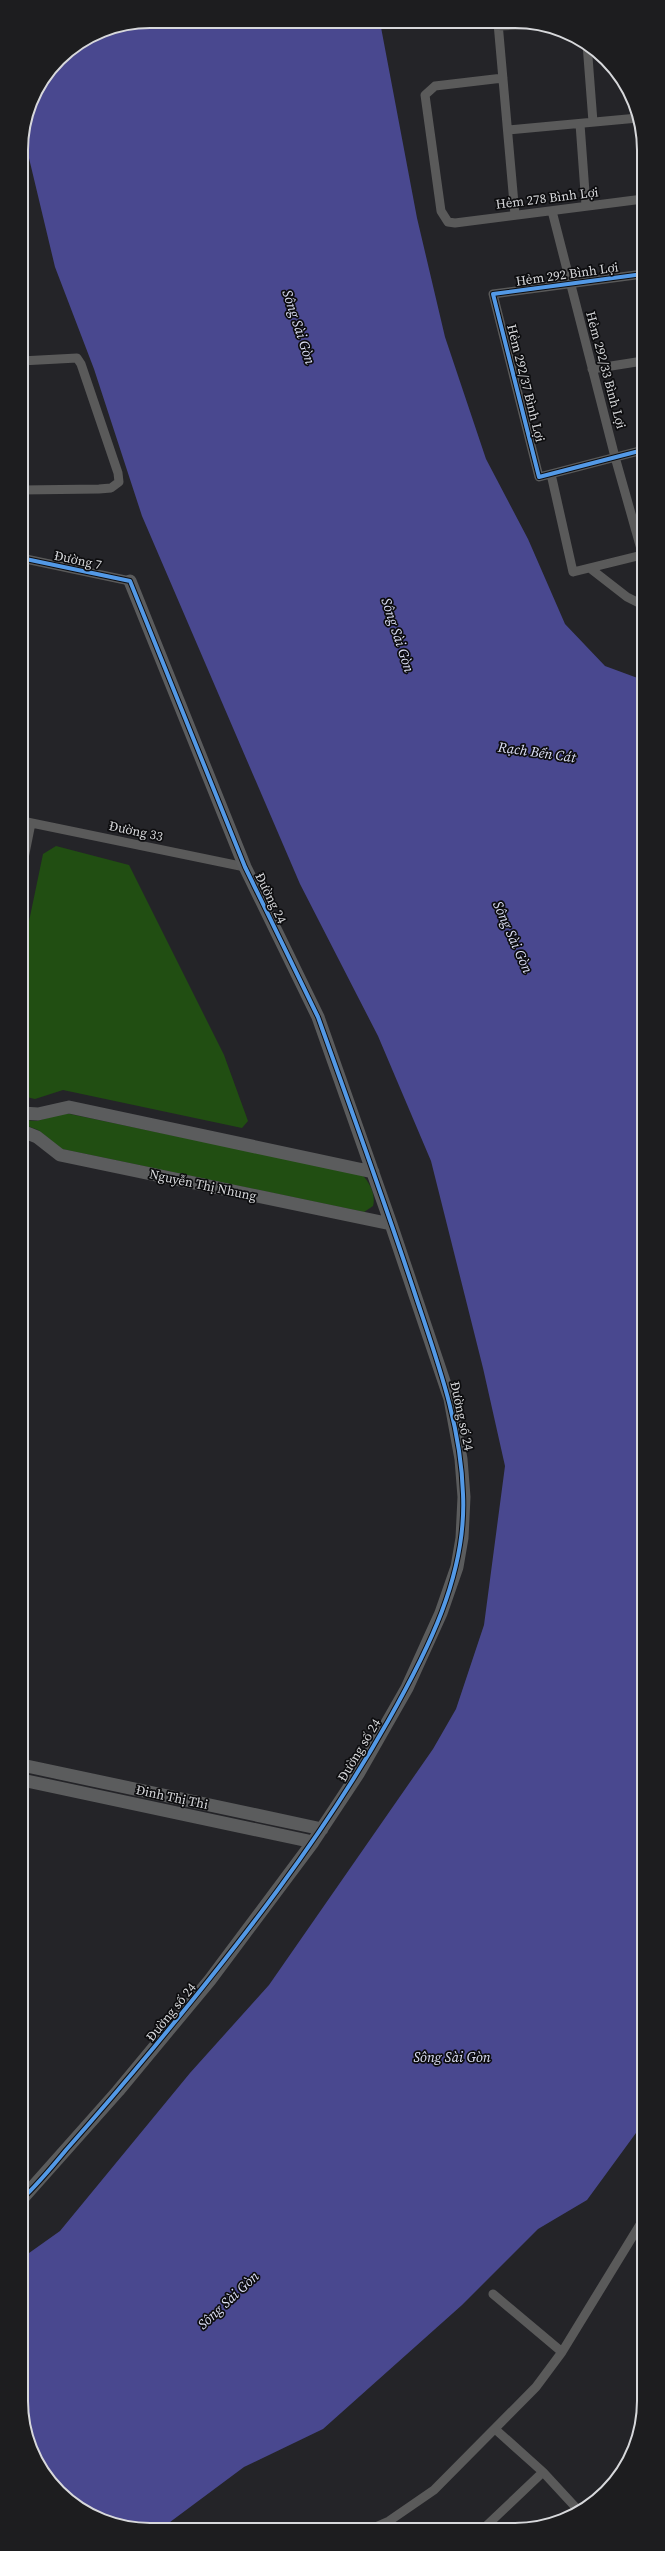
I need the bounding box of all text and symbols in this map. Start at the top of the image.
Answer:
street label: Hẻm 278 Bình Lợi [495,183,599,213]
street label: Hẻm 292 Bình Lợi [515,258,620,290]
water label: Sông Sài Gòn [278,287,320,367]
street label: Hẻm 292/33 Bình Lợi [582,309,630,431]
street label: Hẻm 292/37 Bình Lợi [503,322,549,444]
street label: Đường 7 [53,547,104,573]
water label: Sông Sài Gòn [377,595,419,675]
water label: Rạch Bến Cát [496,737,578,768]
street label: Đường 33 [108,817,164,845]
street label: Đường 24 [251,870,291,927]
water label: Sông Sài Gòn [488,898,538,976]
street label: Nguyễn Thị Nhung [148,1165,258,1205]
street label: Đường số 24 [446,1380,478,1453]
street label: Đường số 24 [334,1715,385,1785]
street label: Đinh Thị Thi [134,1781,210,1813]
street label: Đường số 24 [142,1979,200,2045]
water label: Sông Sài Gòn [413,2047,491,2067]
water label: Sông Sài Gòn [193,2266,263,2334]

